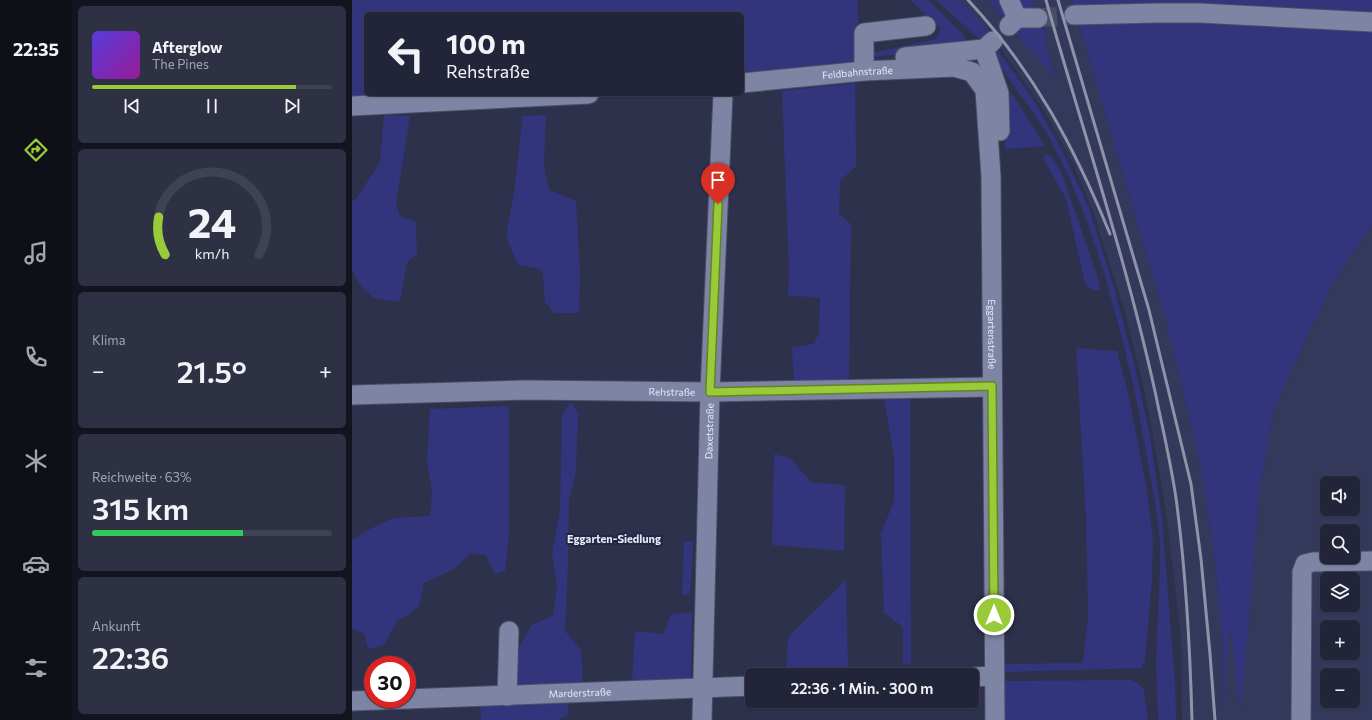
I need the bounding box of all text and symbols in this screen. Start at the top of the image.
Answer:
text: 100 m [446,26,526,60]
icon: left [380,28,432,80]
text: 22:35 [13,38,59,60]
text: Afterglow [152,38,222,56]
text: The Pines [152,56,209,72]
text: Rehstraße [446,60,530,82]
street label: Feldbahnstraße [822,64,893,81]
icon: previous [121,95,143,117]
icon: pause [201,95,223,117]
icon: next [281,95,303,117]
icon: directions [22,136,50,164]
pin [701,163,735,204]
icon: arrive [707,169,729,191]
text: 24 [188,196,236,247]
icon: music [22,239,50,267]
text: km/h [195,244,229,262]
street label: Eggartenstraße [986,299,998,369]
text: Klima [92,332,126,348]
icon: phone [22,343,50,371]
text: 21.5° [177,352,247,389]
text: − [92,357,105,384]
text: + [319,357,332,384]
street label: Rehstraße [649,385,695,398]
street label: Daxetstraße [702,403,716,459]
icon: climate [22,447,50,475]
text: Reichweite · 63% [92,469,191,485]
map controls [1320,476,1360,708]
button: sound [1320,476,1360,516]
text: 315 km [92,489,189,526]
button: search [1320,524,1360,564]
district label: Eggarten-Siedlung [567,532,661,545]
icon: car [22,550,50,578]
button: layers [1320,572,1360,612]
position arrow [973,594,1015,636]
text: Ankunft [92,618,141,634]
button: + [1320,620,1360,660]
text: 22:36 [92,638,169,675]
icon: filters [22,654,50,682]
speed limit sign: 30 [364,656,416,708]
button: − [1320,668,1360,708]
text: 22:36 · 1 Min. · 300 m [791,679,933,697]
street label: Marderstraße [548,685,611,700]

